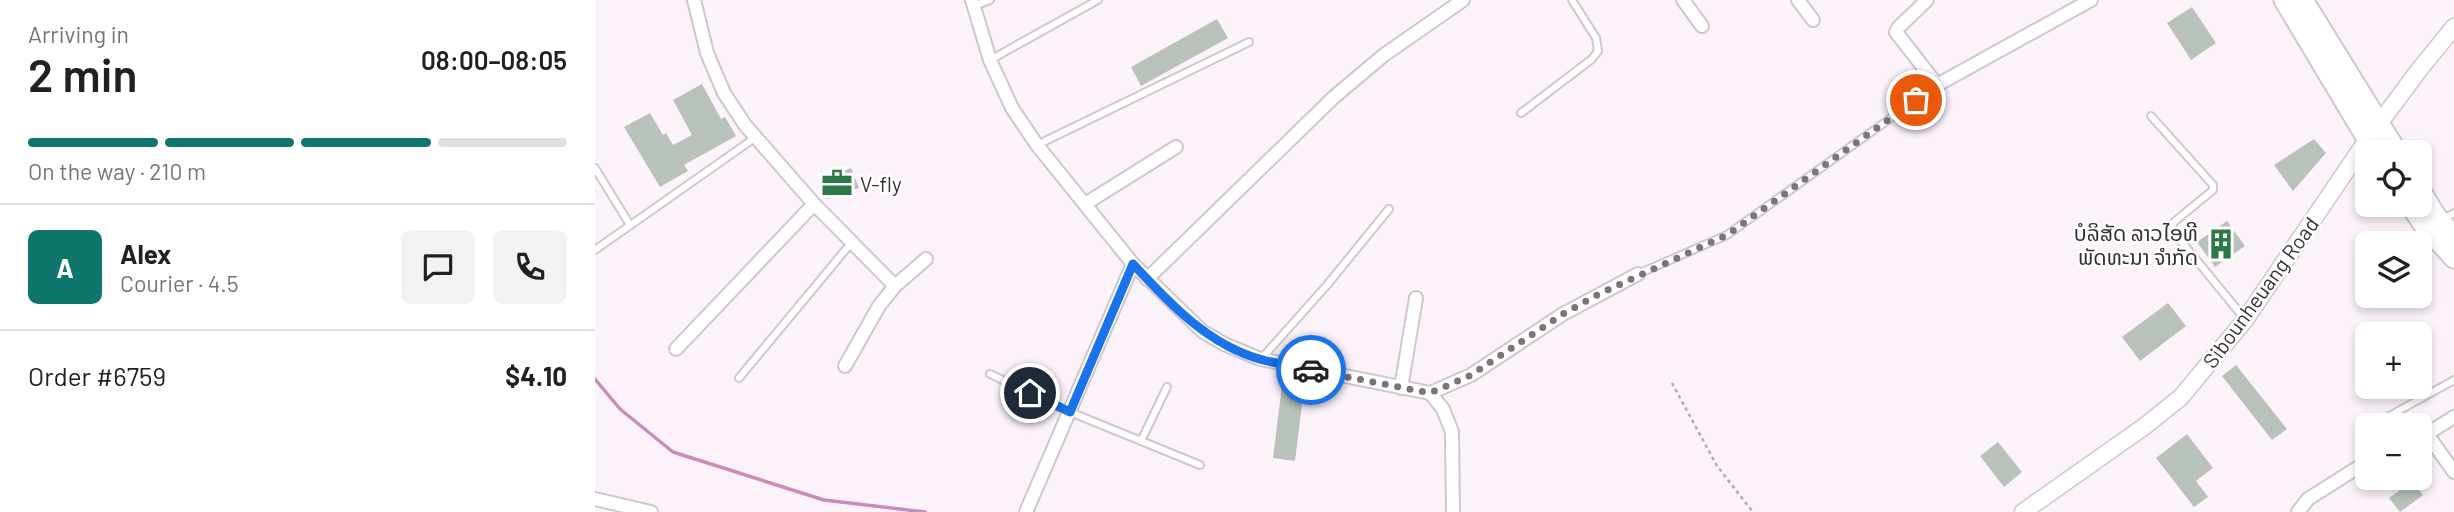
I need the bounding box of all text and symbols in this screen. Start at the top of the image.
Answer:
text: Arriving in [28,20,129,48]
text: 08:00–08:05 [421,44,567,75]
text: 2 min [28,46,137,101]
pin [1886,70,1946,130]
icon: bag [1897,81,1935,119]
map controls [2355,140,2432,490]
button: locate [2355,140,2432,217]
text: On the way · 210 m [28,157,206,185]
office icon: V-fly [820,166,854,200]
place label: V-fly [860,171,902,196]
street label: Sibounheuang Road [2197,212,2323,372]
place label: ບໍລິສັດ ລາວໄອທີ ພັດທະນາ ຈຳກັດ [2074,220,2198,269]
building icon: ບໍລິສັດ ລາວໄອທີ ພັດທະນາ ຈຳກັດ [2204,227,2238,261]
button: chat [401,230,475,304]
button: phone [493,230,567,304]
button: layers [2355,231,2432,308]
text: Alex [120,238,171,269]
text: A [56,252,74,283]
text: Courier · 4.5 [120,269,239,297]
button: + [2355,322,2432,399]
courier [1276,335,1346,405]
icon: car [1292,351,1330,389]
text: Order #6759 [28,360,166,391]
text: $4.10 [505,360,567,391]
pin [1000,363,1060,423]
icon: home [1011,374,1049,412]
button: − [2355,413,2432,490]

